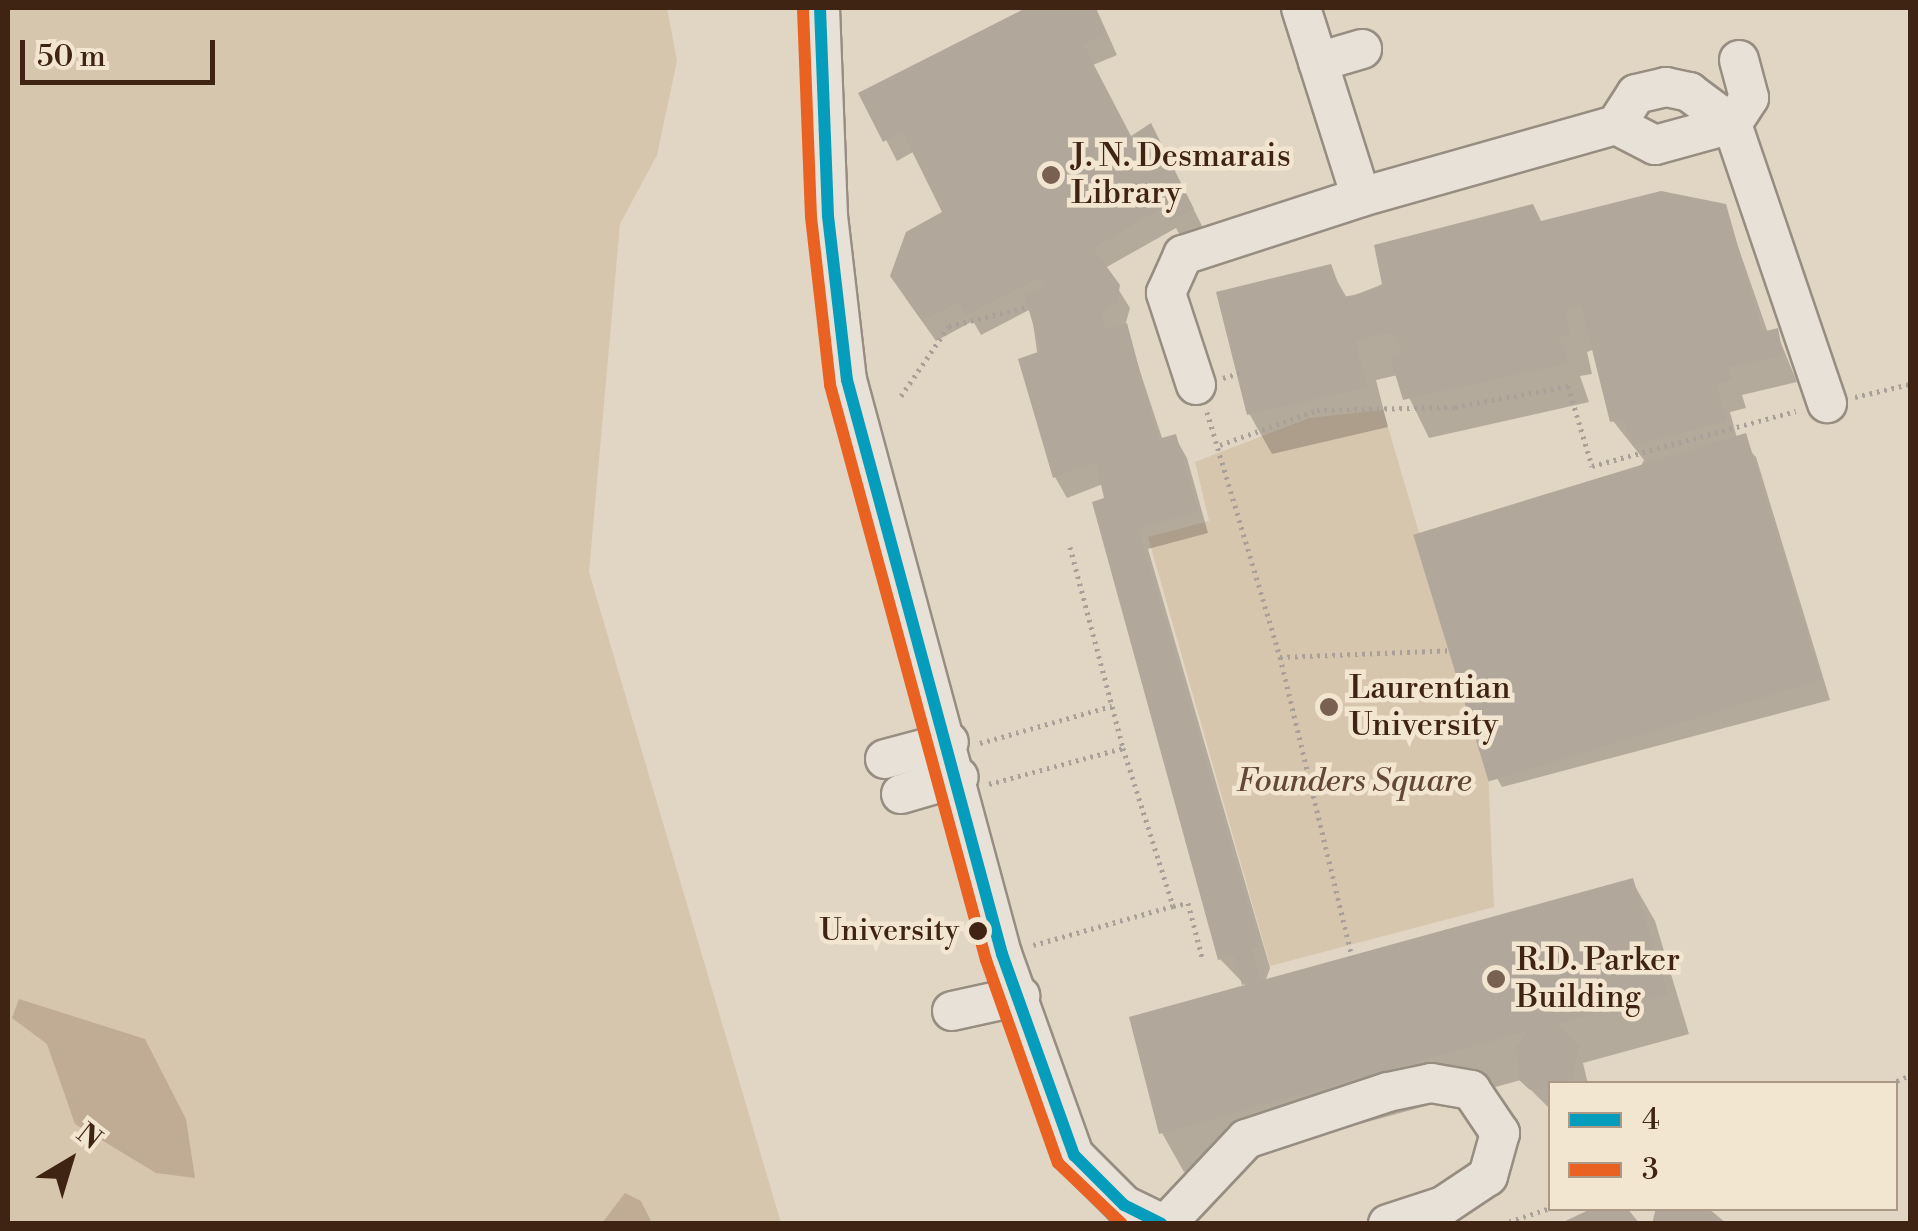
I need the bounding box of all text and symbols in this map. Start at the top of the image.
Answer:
scale bar [25,20,220,82]
text: 50 m [37,38,106,76]
place label: J. N. Desmarais Library [1071,138,1291,213]
marker: J. N. Desmarais Library [1040,164,1062,186]
place label: Laurentian University [1349,670,1511,745]
marker: Laurentian University [1318,696,1340,718]
park label: Founders Square [1236,762,1472,800]
place label: University [819,913,959,949]
marker: University [968,921,988,941]
place label: R.D. Parker Building [1516,942,1680,1017]
marker: R.D. Parker Building [1485,968,1507,990]
legend [1548,1081,1898,1211]
text: 4 [1642,1101,1660,1139]
north arrow [20,1111,120,1211]
text: N [69,1116,108,1158]
text: 3 [1642,1151,1659,1189]

